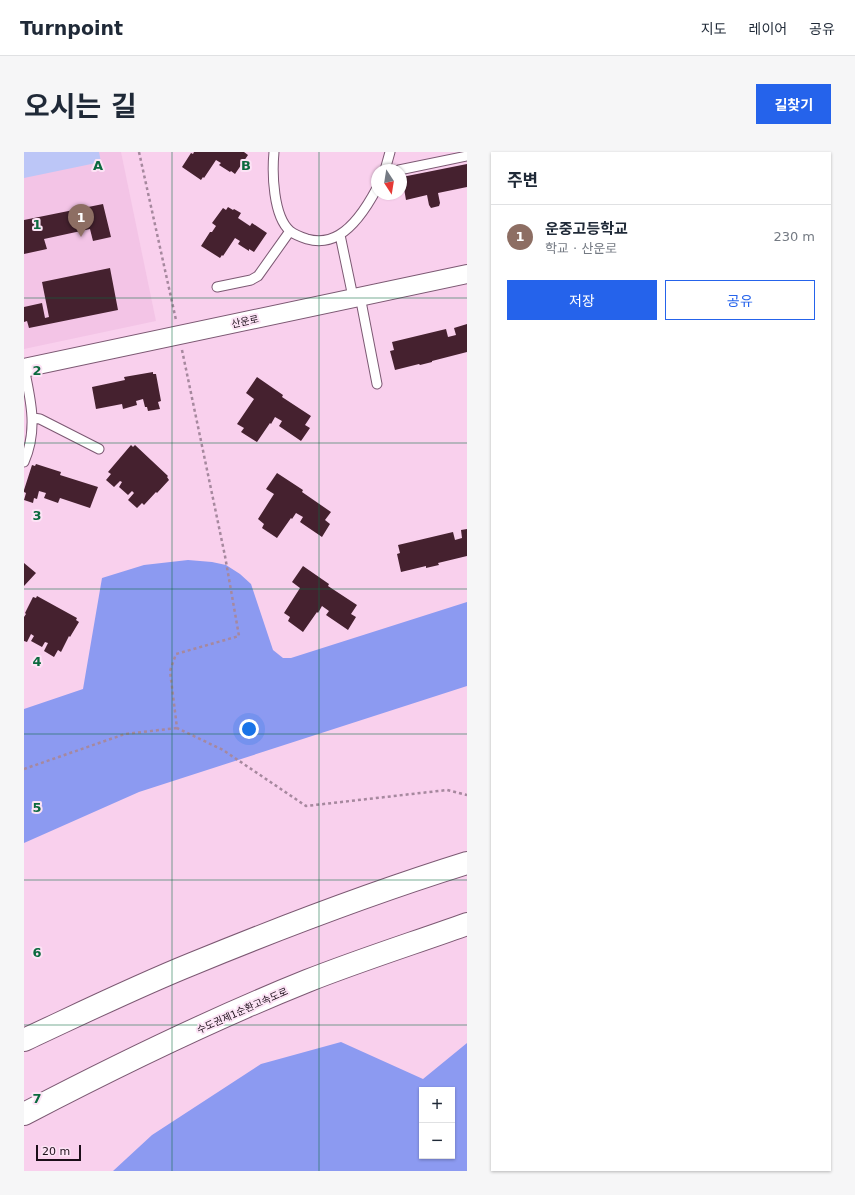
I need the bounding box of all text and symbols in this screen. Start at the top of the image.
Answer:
text: Turnpoint [20,17,123,39]
text: 지도 [701,21,727,37]
text: 레이어 [749,21,787,37]
text: 공유 [809,21,835,37]
button: 길찾기 [756,84,831,124]
text: 오시는 길 [24,90,137,123]
text: A [93,158,103,173]
text: B [241,158,251,173]
north arrow [371,164,407,200]
text: 주변 [507,170,538,190]
pin: 1 [68,204,94,237]
text: 1 [32,217,42,232]
text: 운중고등학교 [545,220,628,238]
text: 1 [515,229,525,244]
text: 230 m [773,229,815,244]
text: 학교 · 산운로 [545,241,617,256]
button: 저장 [507,280,657,320]
button: 공유 [665,280,815,320]
street label: 산운로 [230,313,260,330]
text: 2 [32,363,42,378]
text: 3 [32,508,42,523]
text: 4 [32,654,42,669]
your location [239,719,259,739]
text: 5 [32,800,42,815]
text: 6 [32,945,42,960]
street label: 수도권제1순환고속도로 [195,985,289,1035]
map controls [419,1087,455,1159]
button: + [419,1087,455,1123]
text: 7 [32,1091,42,1106]
button: − [419,1123,455,1159]
scale bar [36,1143,81,1162]
text: 20 m [42,1145,70,1158]

